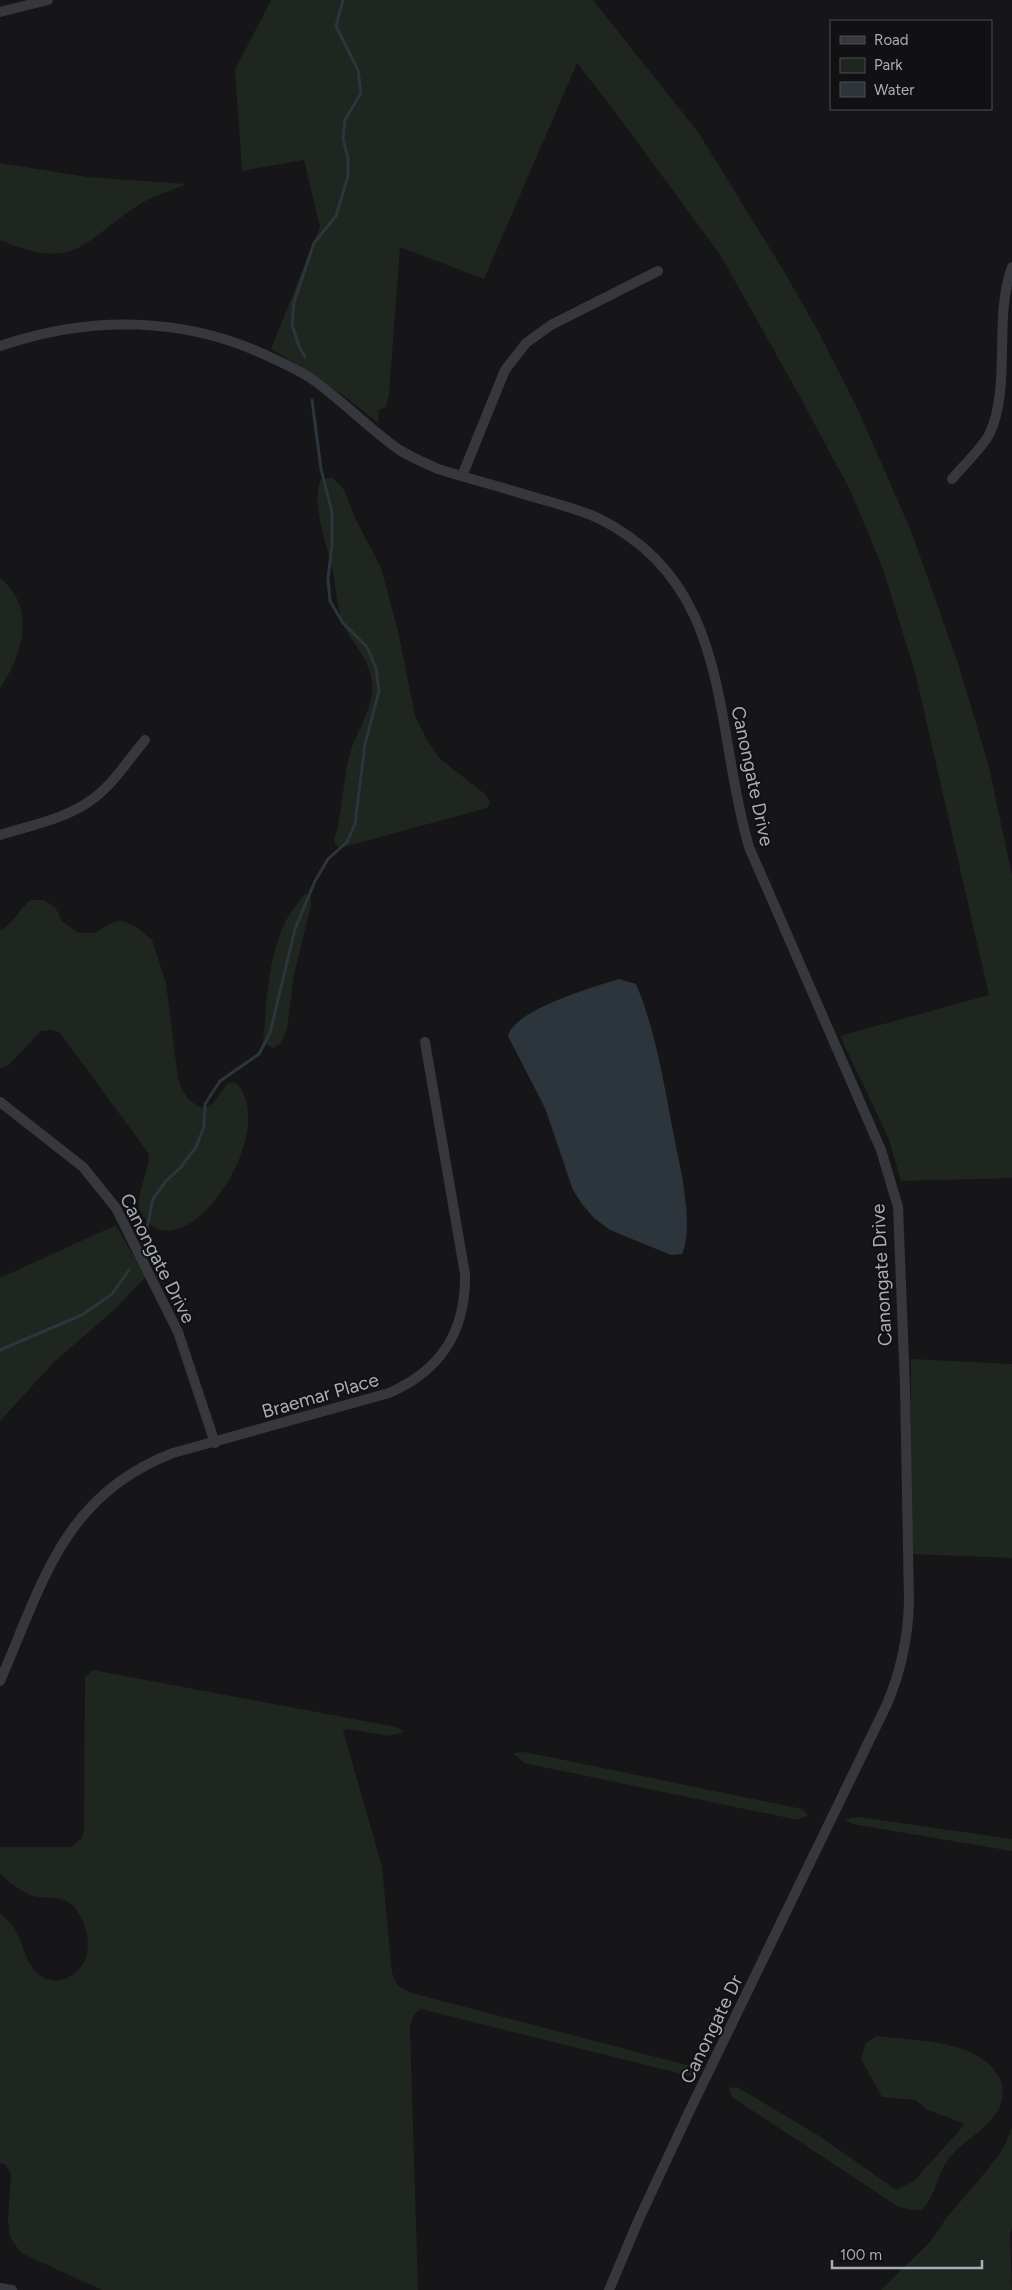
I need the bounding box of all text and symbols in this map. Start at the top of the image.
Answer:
legend [830,20,992,110]
text: Road [874,31,909,49]
text: Park [874,56,903,74]
text: Water [874,81,914,99]
street label: Canongate Drive [726,704,779,848]
street label: Canongate Drive [115,1189,200,1327]
street label: Canongate Drive [866,1203,897,1347]
street label: Braemar Place [259,1368,381,1423]
street label: Canongate Dr [675,1971,748,2087]
scale bar [832,2238,982,2270]
text: 100 m [840,2246,882,2264]

